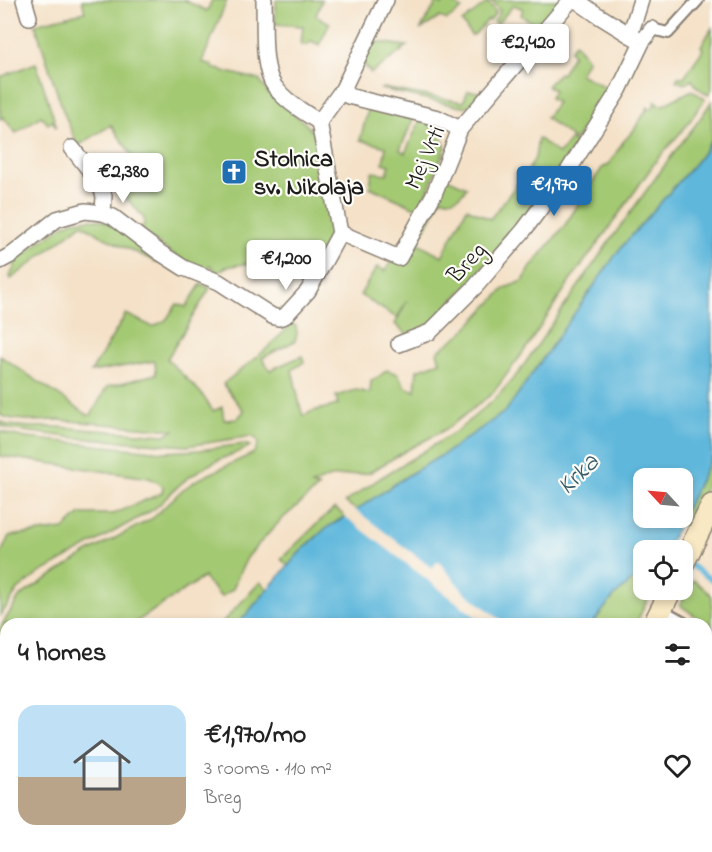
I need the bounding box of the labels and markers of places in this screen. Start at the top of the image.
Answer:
pin: €2,420 [479,24,577,75]
place label: Stolnica sv. Nikolaja [254,143,364,206]
pin: €2,380 [74,153,172,204]
church icon: Stolnica sv. Nikolaja [219,157,249,187]
pin: €1,970 [505,166,603,217]
pin: €1,200 [237,240,335,291]

